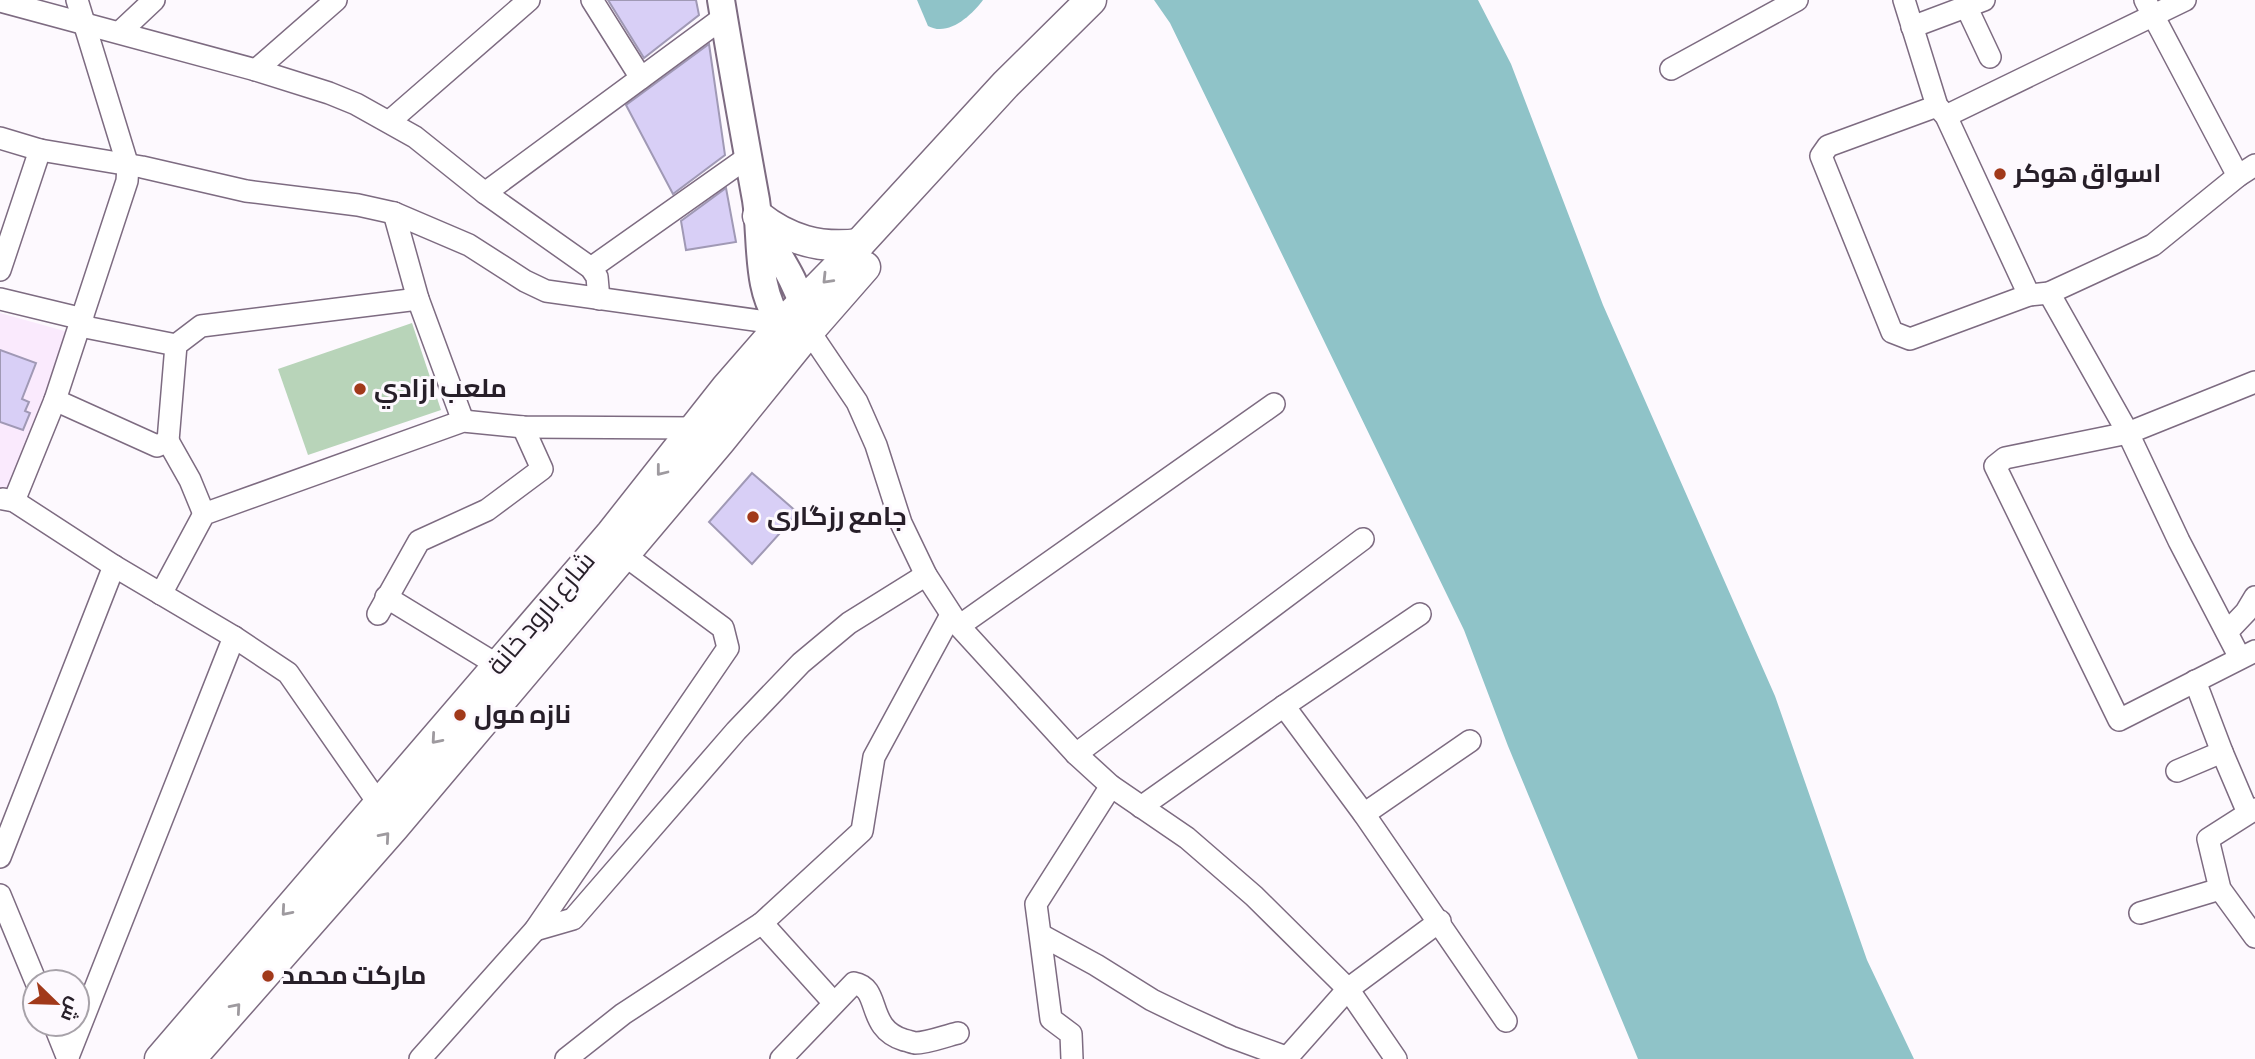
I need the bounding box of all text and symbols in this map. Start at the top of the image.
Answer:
place label: اسواق هوكر [2013,159,2161,190]
marker: اسواق هوكر [1992,166,2008,182]
one-way arrow [823,270,836,283]
place label: ملعب ازادي [374,374,507,409]
marker: ملعب ازادي [352,381,368,397]
one-way arrow [656,464,669,476]
place label: جامع رزگاری [767,502,907,533]
marker: جامع رزگاری [745,509,761,525]
street label: شارع بارود خانة [482,546,602,682]
place label: نازه مول [474,700,571,731]
marker: نازه مول [452,707,468,723]
one-way arrow [431,731,444,744]
one-way arrow [377,832,389,845]
one-way arrow [282,903,294,916]
place label: ماركت محمد [282,961,426,992]
north arrow [21,968,91,1038]
marker: ماركت محمد [260,968,276,984]
text: ش [55,993,86,1025]
one-way arrow [228,1003,240,1016]

